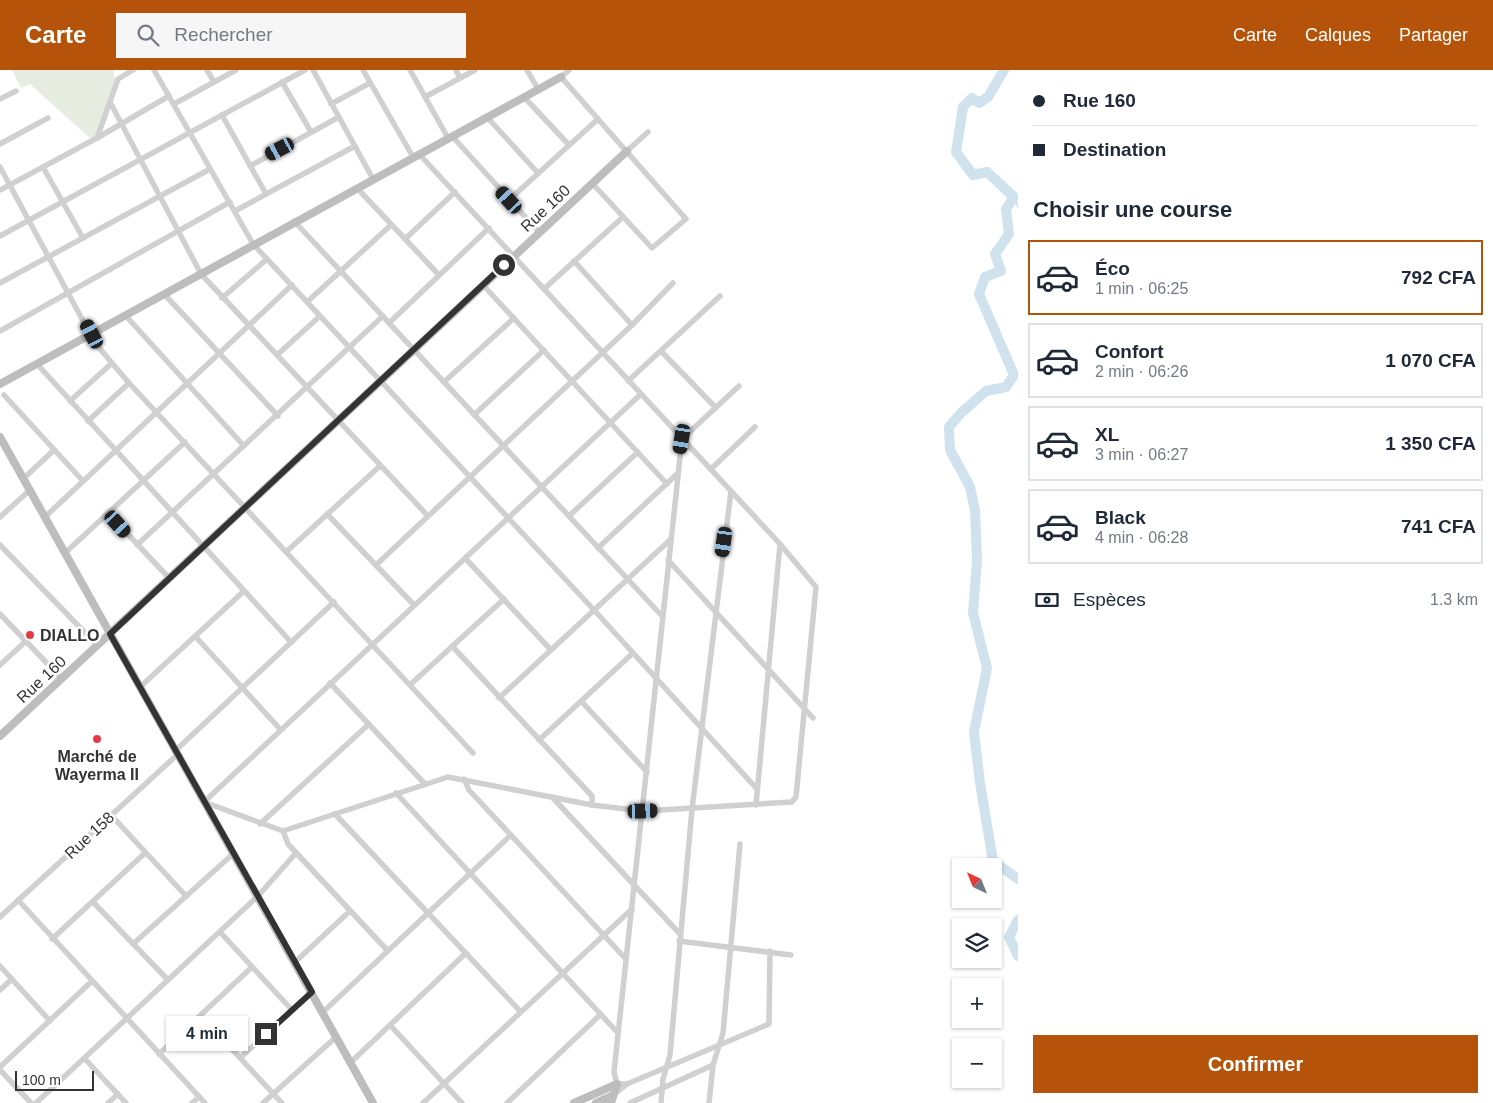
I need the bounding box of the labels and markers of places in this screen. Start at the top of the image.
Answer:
place label: DIALLO [40,627,100,644]
marker: DIALLO [24,629,36,641]
marker: Marché de Wayerma II [91,733,103,745]
place label: Marché de Wayerma II [55,748,139,783]

